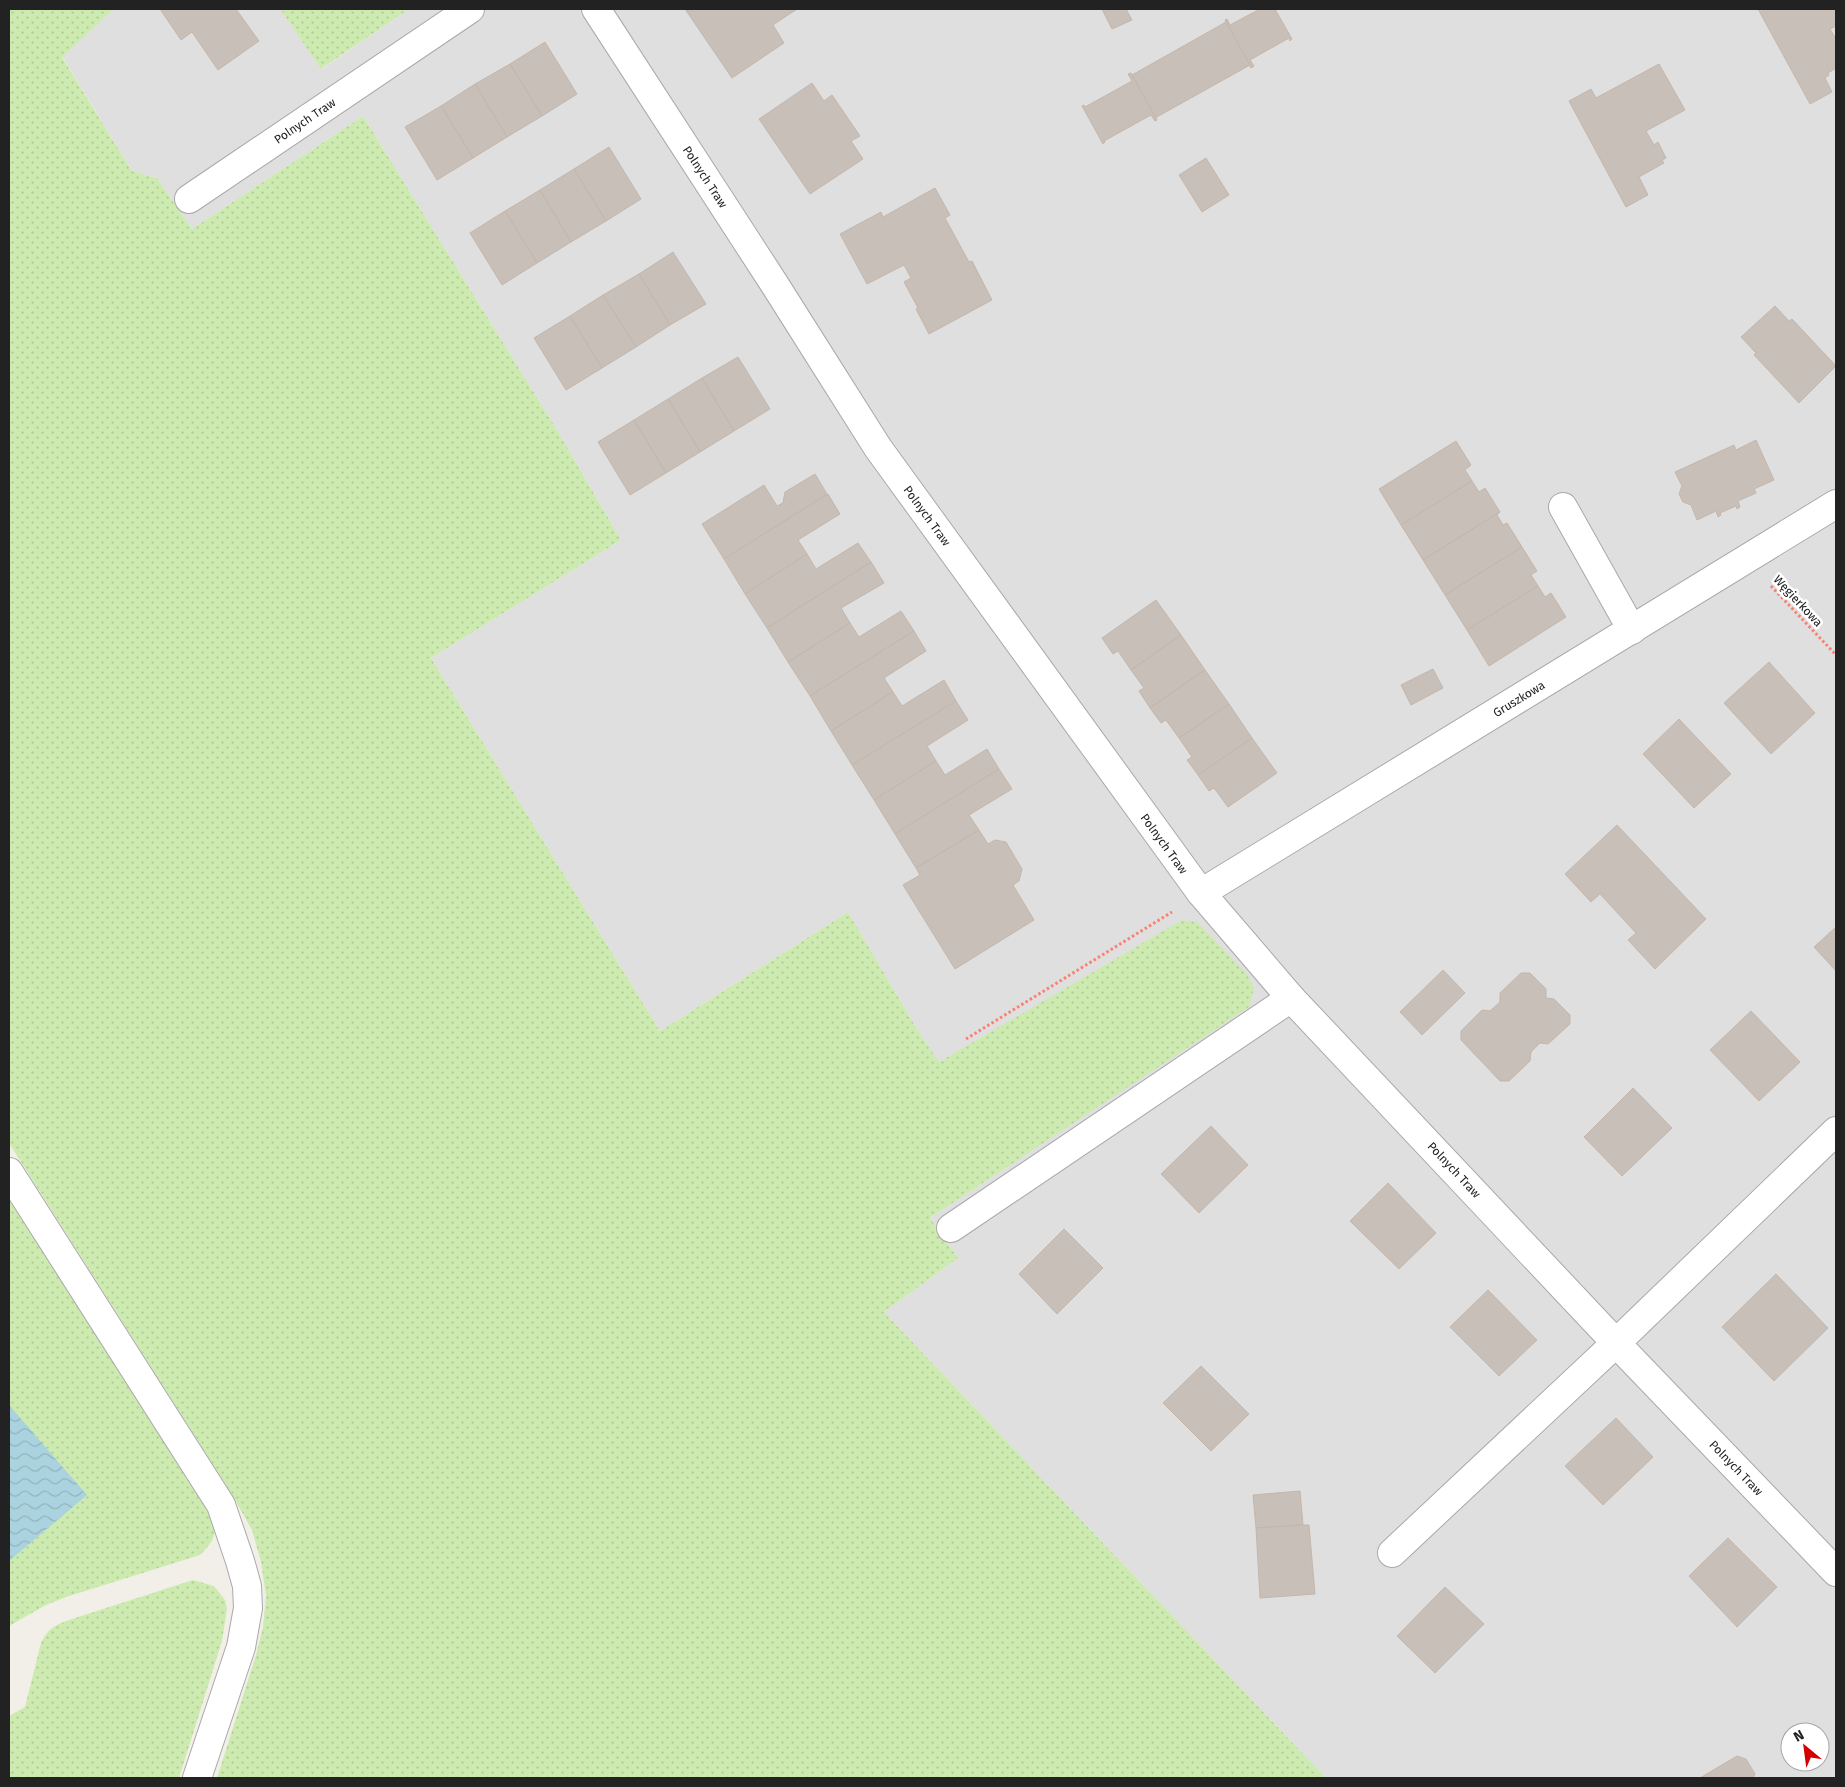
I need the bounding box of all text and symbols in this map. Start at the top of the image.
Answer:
street label: Polnych Traw [272,95,339,147]
street label: Polnych Traw [680,143,730,211]
street label: Polnych Traw [900,483,954,549]
street label: Węgierkowa [1771,572,1825,630]
street label: Gruszkowa [1491,678,1547,720]
street label: Polnych Traw [1137,811,1191,877]
street label: Polnych Traw [1425,1139,1484,1201]
street label: Polnych Traw [1706,1438,1766,1499]
north arrow [1780,1722,1830,1772]
text: N [1791,1726,1807,1746]

